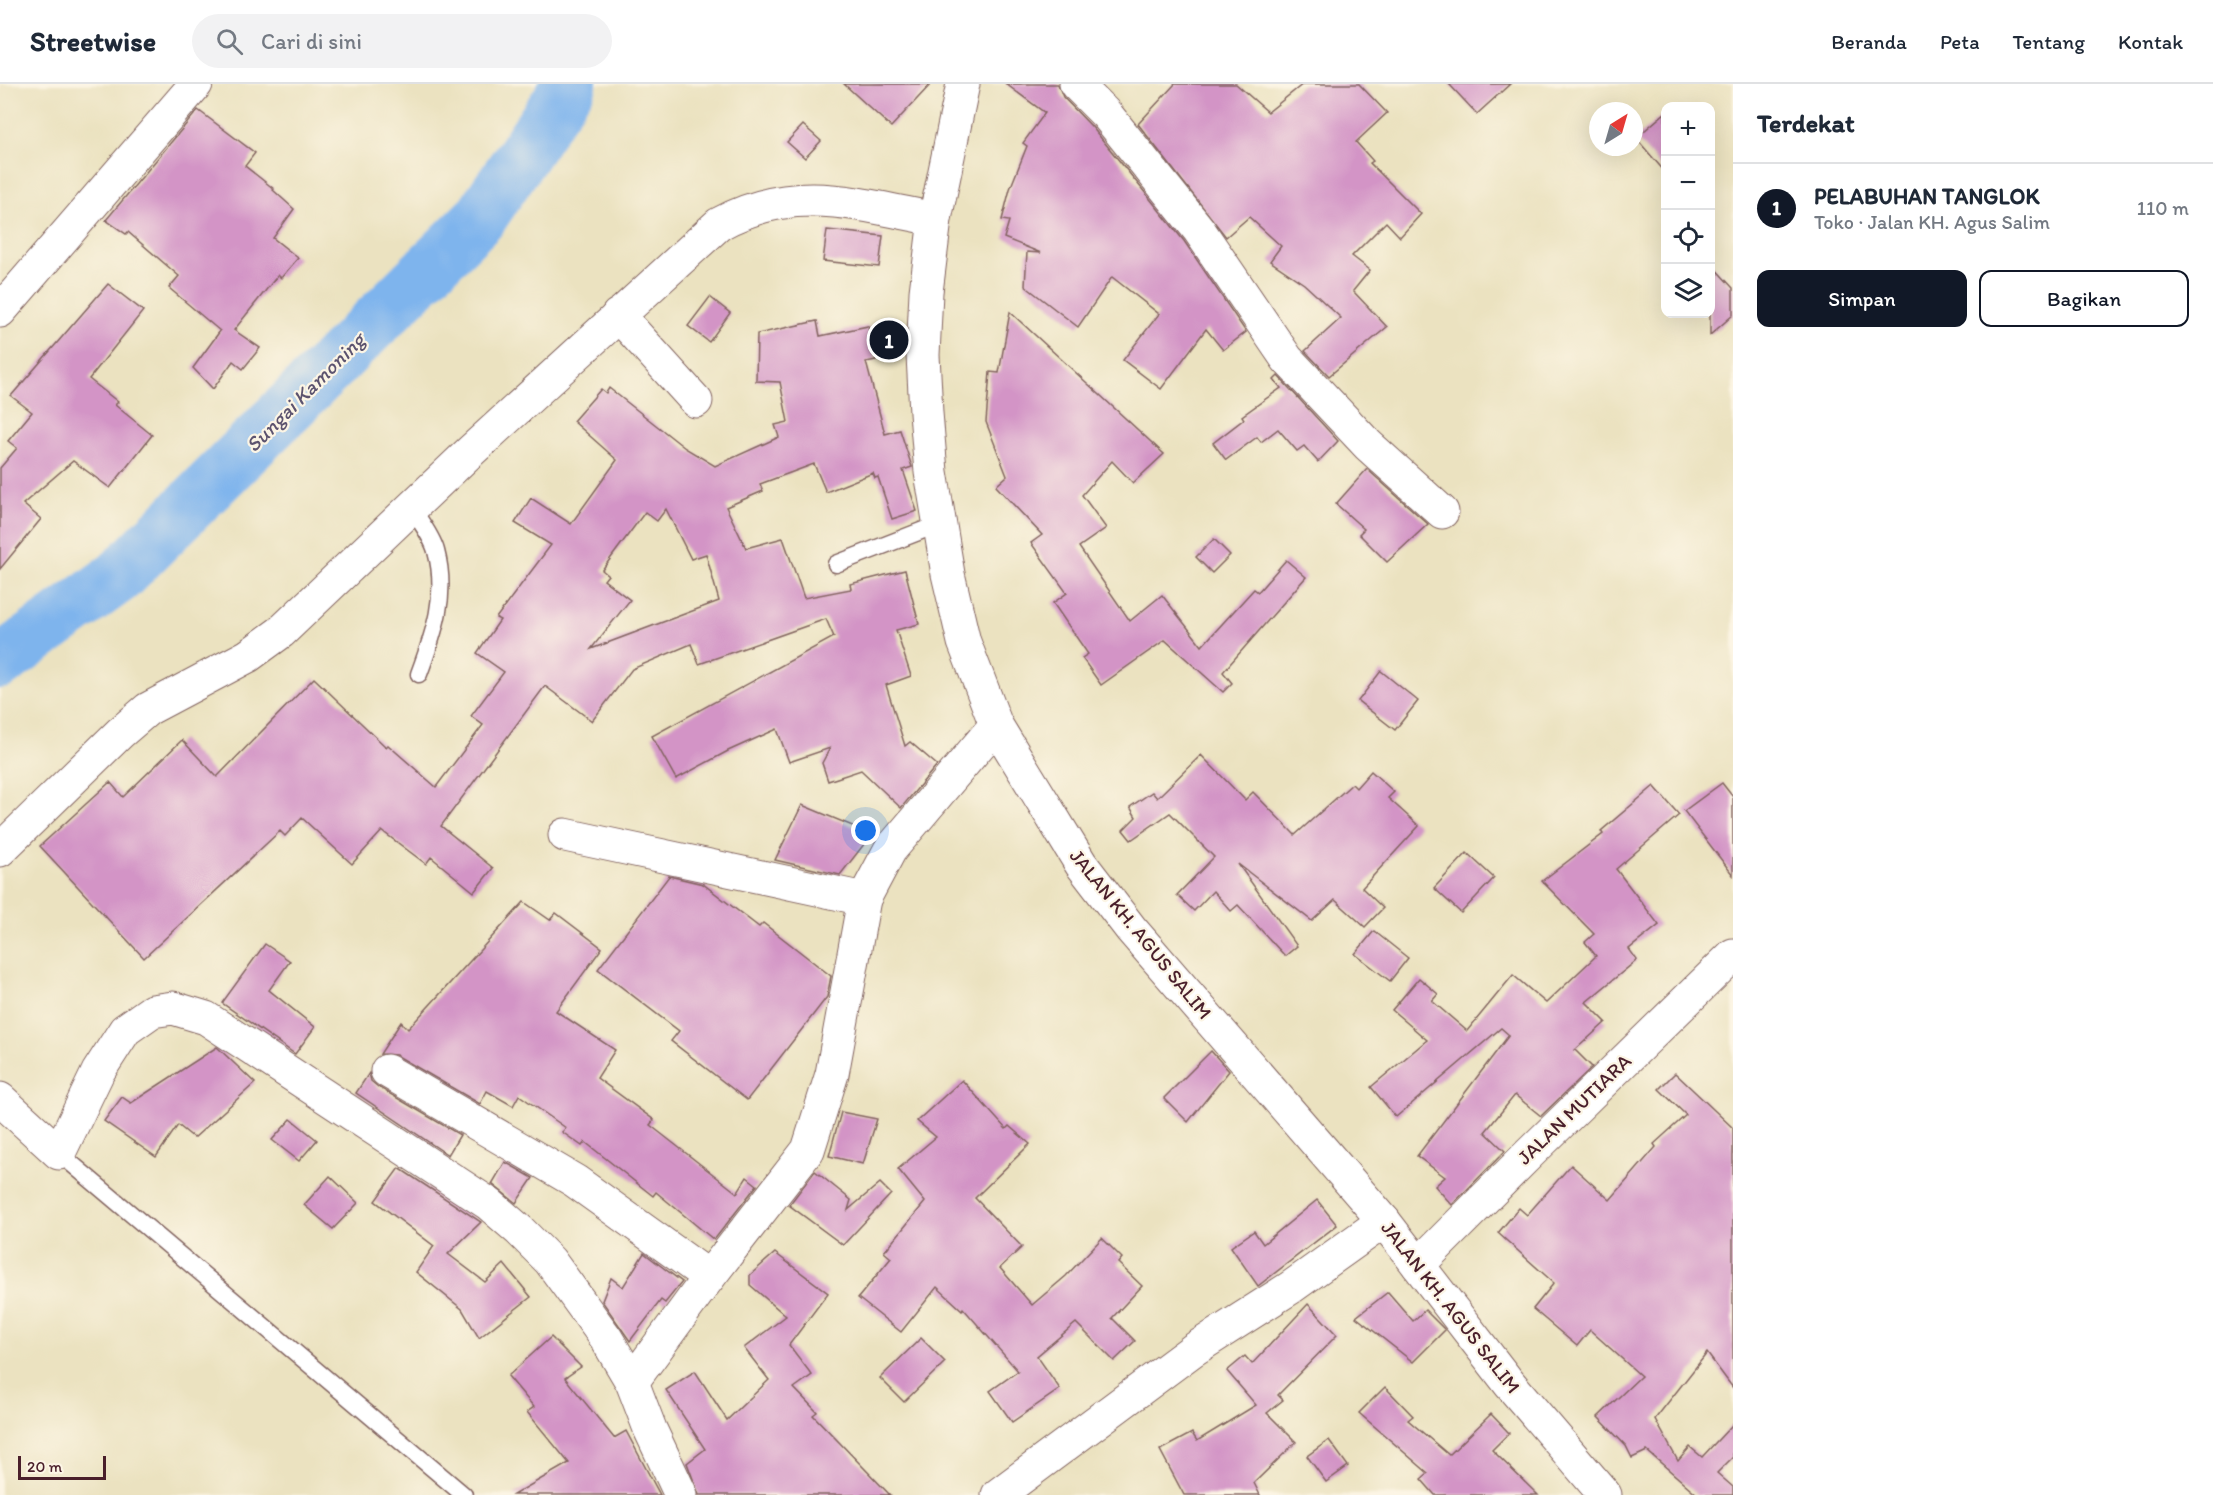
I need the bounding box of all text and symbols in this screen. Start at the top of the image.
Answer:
search box [192,14,612,68]
text: Streetwise [30,24,156,58]
icon: search [213,25,246,58]
text: Cari di sini [261,28,362,55]
text: Beranda [1831,29,1907,54]
text: Peta [1940,29,1980,54]
text: Tentang [2013,29,2085,54]
text: Kontak [2118,29,2183,54]
north arrow [1589,102,1643,156]
map controls [1661,102,1715,318]
button: + [1661,102,1715,156]
text: Terdekat [1757,107,1855,139]
button: − [1661,156,1715,210]
text: PELABUHAN TANGLOK [1814,183,2040,210]
text: 1 [1772,196,1781,220]
text: 110 m [2137,196,2189,220]
button: locate [1661,210,1715,264]
text: Toko · Jalan KH. Agus Salim [1814,210,2050,234]
button: layers [1661,264,1715,318]
button: Simpan [1757,270,1967,327]
button: Bagikan [1979,270,2189,327]
pin: 1 [870,318,908,362]
water label: Sungai Kamoning [240,326,371,457]
your location [851,816,880,845]
street label: JALAN KH. AGUS SALIM [1065,844,1217,1024]
street label: JALAN MUTIARA [1512,1049,1636,1169]
street label: JALAN KH. AGUS SALIM [1376,1216,1526,1398]
scale bar [18,1453,106,1480]
text: 20 m [27,1457,62,1476]

